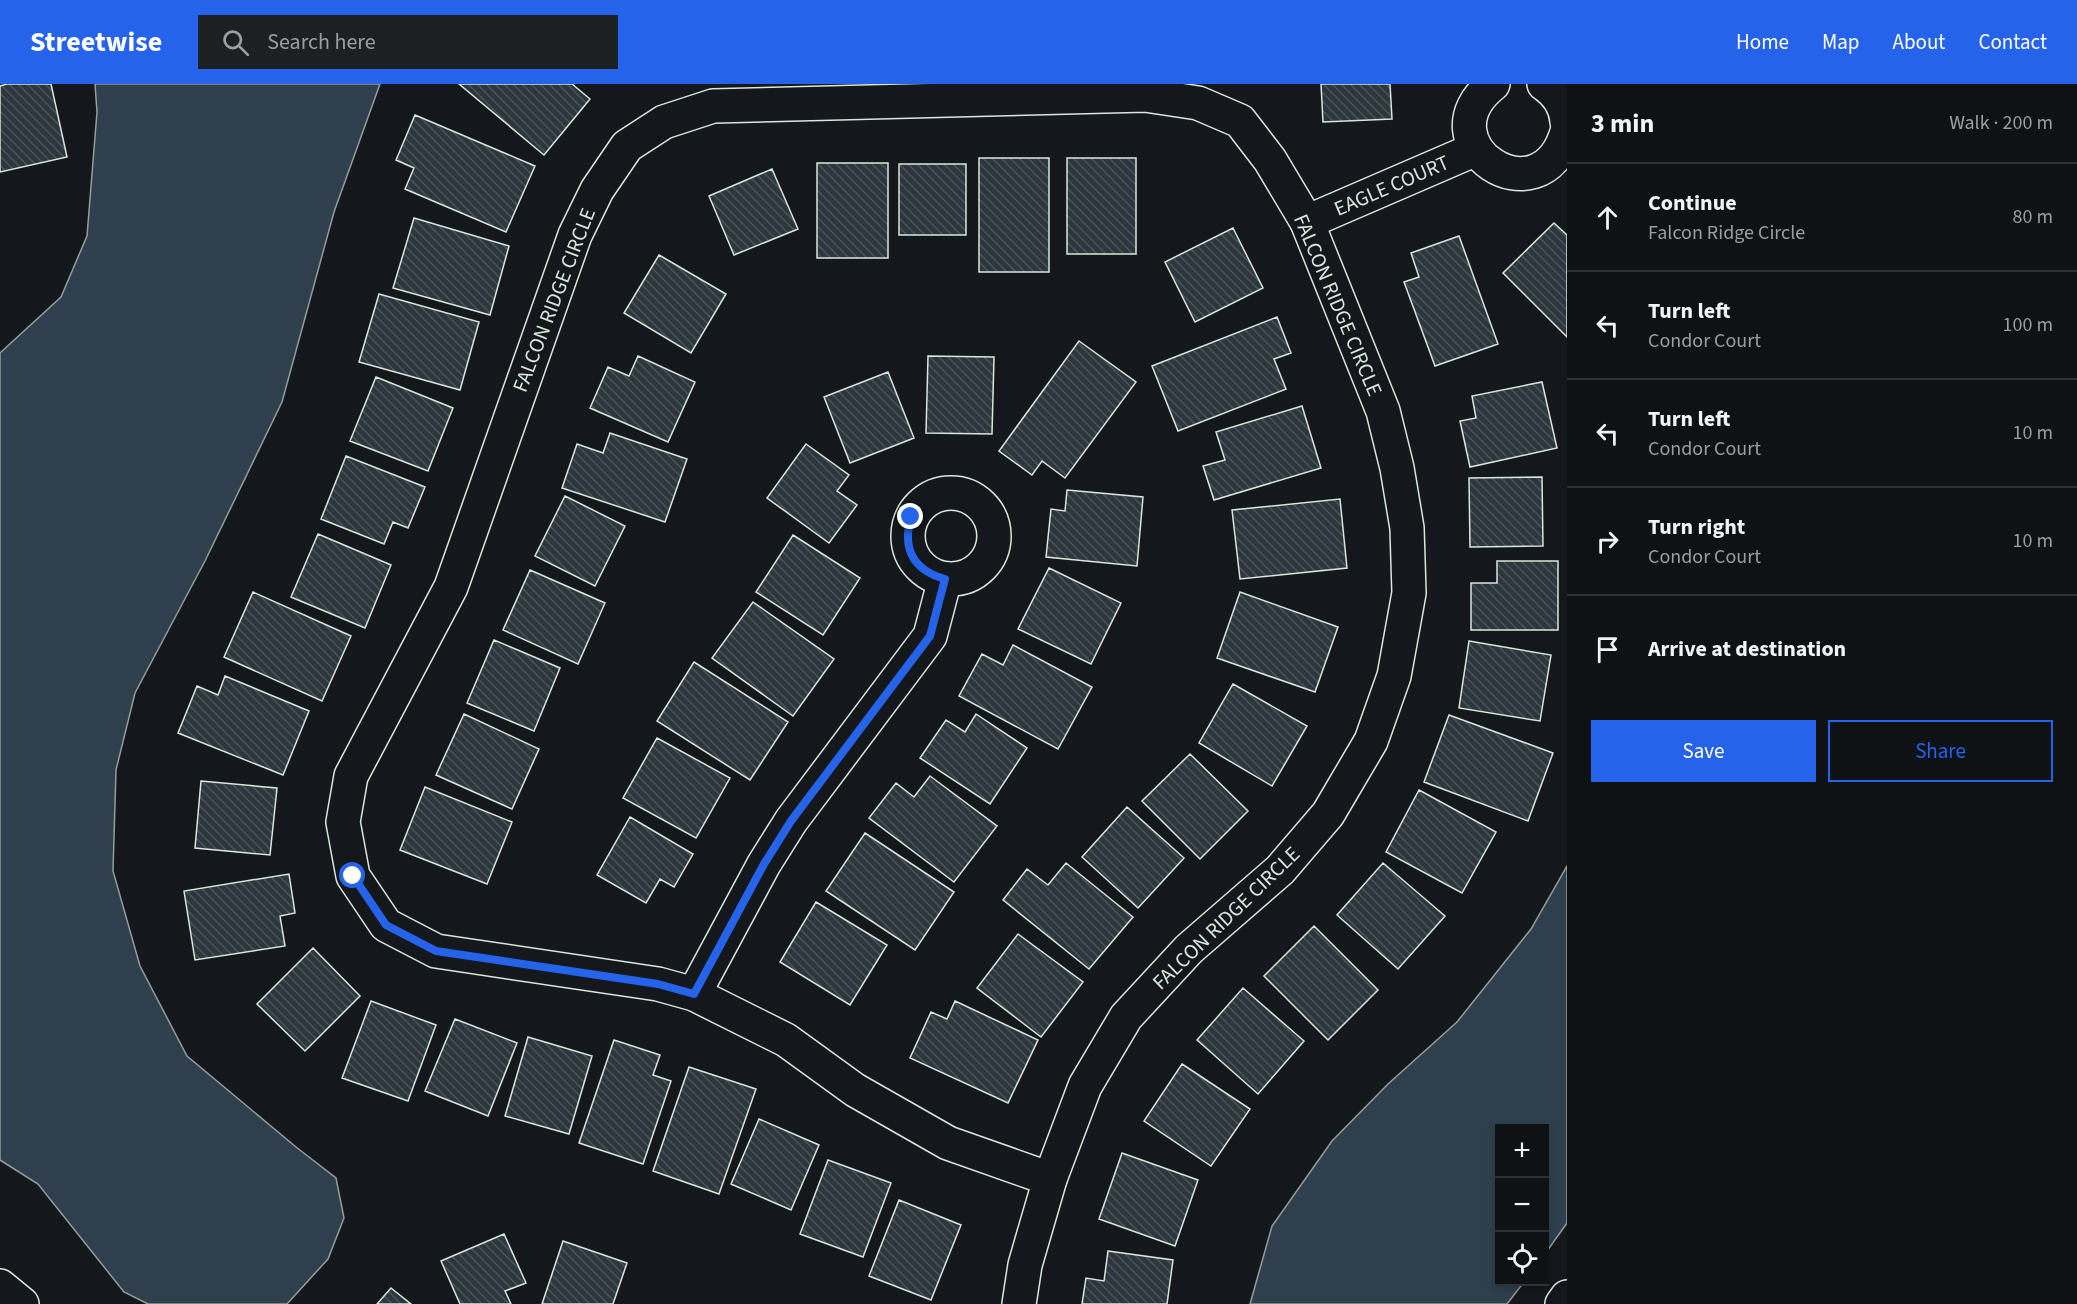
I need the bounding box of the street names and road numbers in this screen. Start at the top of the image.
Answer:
street label: EAGLE COURT [1329,147,1454,224]
street label: FALCON RIDGE CIRCLE [505,204,603,396]
street label: FALCON RIDGE CIRCLE [1286,209,1390,401]
street label: FALCON RIDGE CIRCLE [1145,839,1307,997]

